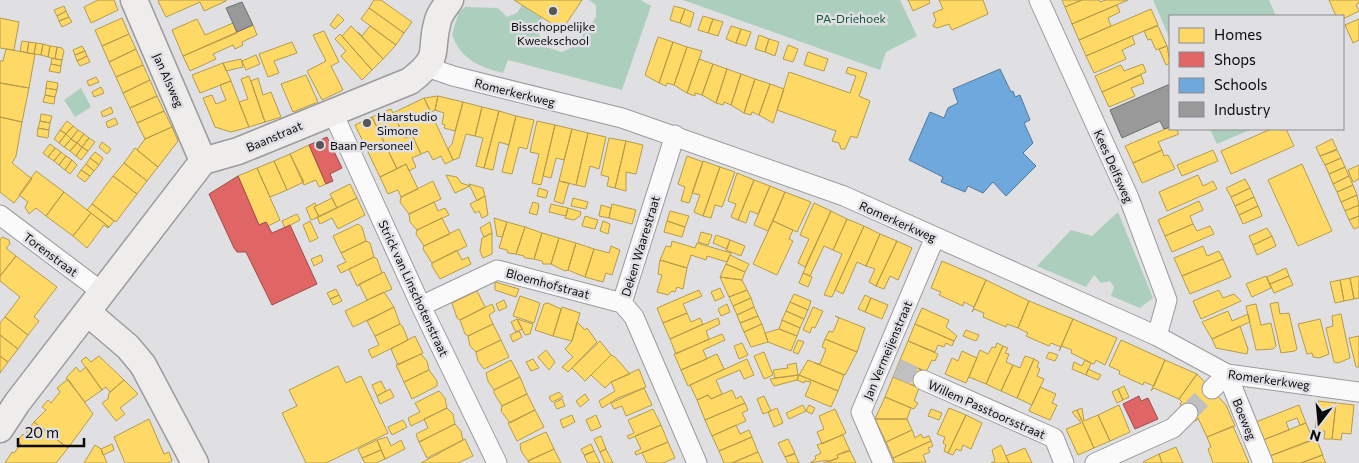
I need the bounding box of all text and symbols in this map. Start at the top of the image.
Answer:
marker: Bisschoppelijke Kweekschool [547,5,559,17]
park label: PA-Driehoek [816,11,886,25]
legend [1169,15,1344,130]
place label: Bisschoppelijke Kweekschool [511,19,595,47]
text: Homes [1214,25,1262,43]
text: Shops [1214,50,1256,68]
street label: Jan Alsweg [150,51,187,110]
street label: Romerkerkweg [473,75,557,109]
text: Schools [1214,75,1268,93]
text: Industry [1214,100,1271,118]
place label: Haarstudio Simone [377,109,437,137]
marker: Haarstudio Simone [361,117,373,129]
street label: Baanstraat [244,118,304,154]
street label: Kees Delfsweg [1092,127,1137,205]
place label: Baan Personeel [330,138,413,152]
marker: Baan Personeel [314,139,326,151]
street label: Deken Waarestraat [618,194,662,298]
street label: Romerkerkweg [857,198,939,244]
street label: Strick van Linschotenstraat [376,218,452,358]
street label: Torenstraat [21,229,81,279]
street label: Bloemhofstraat [505,265,591,301]
street label: Jan Vermeijenstraat [860,298,915,402]
street label: Romerkerkweg [1227,366,1311,392]
street label: Willem Passtoorsstraat [926,377,1048,441]
street label: Boeweg [1230,396,1260,442]
north arrow [1294,398,1344,448]
scale bar [18,416,84,448]
text: 20 m [25,423,59,441]
text: N [1308,426,1323,446]

